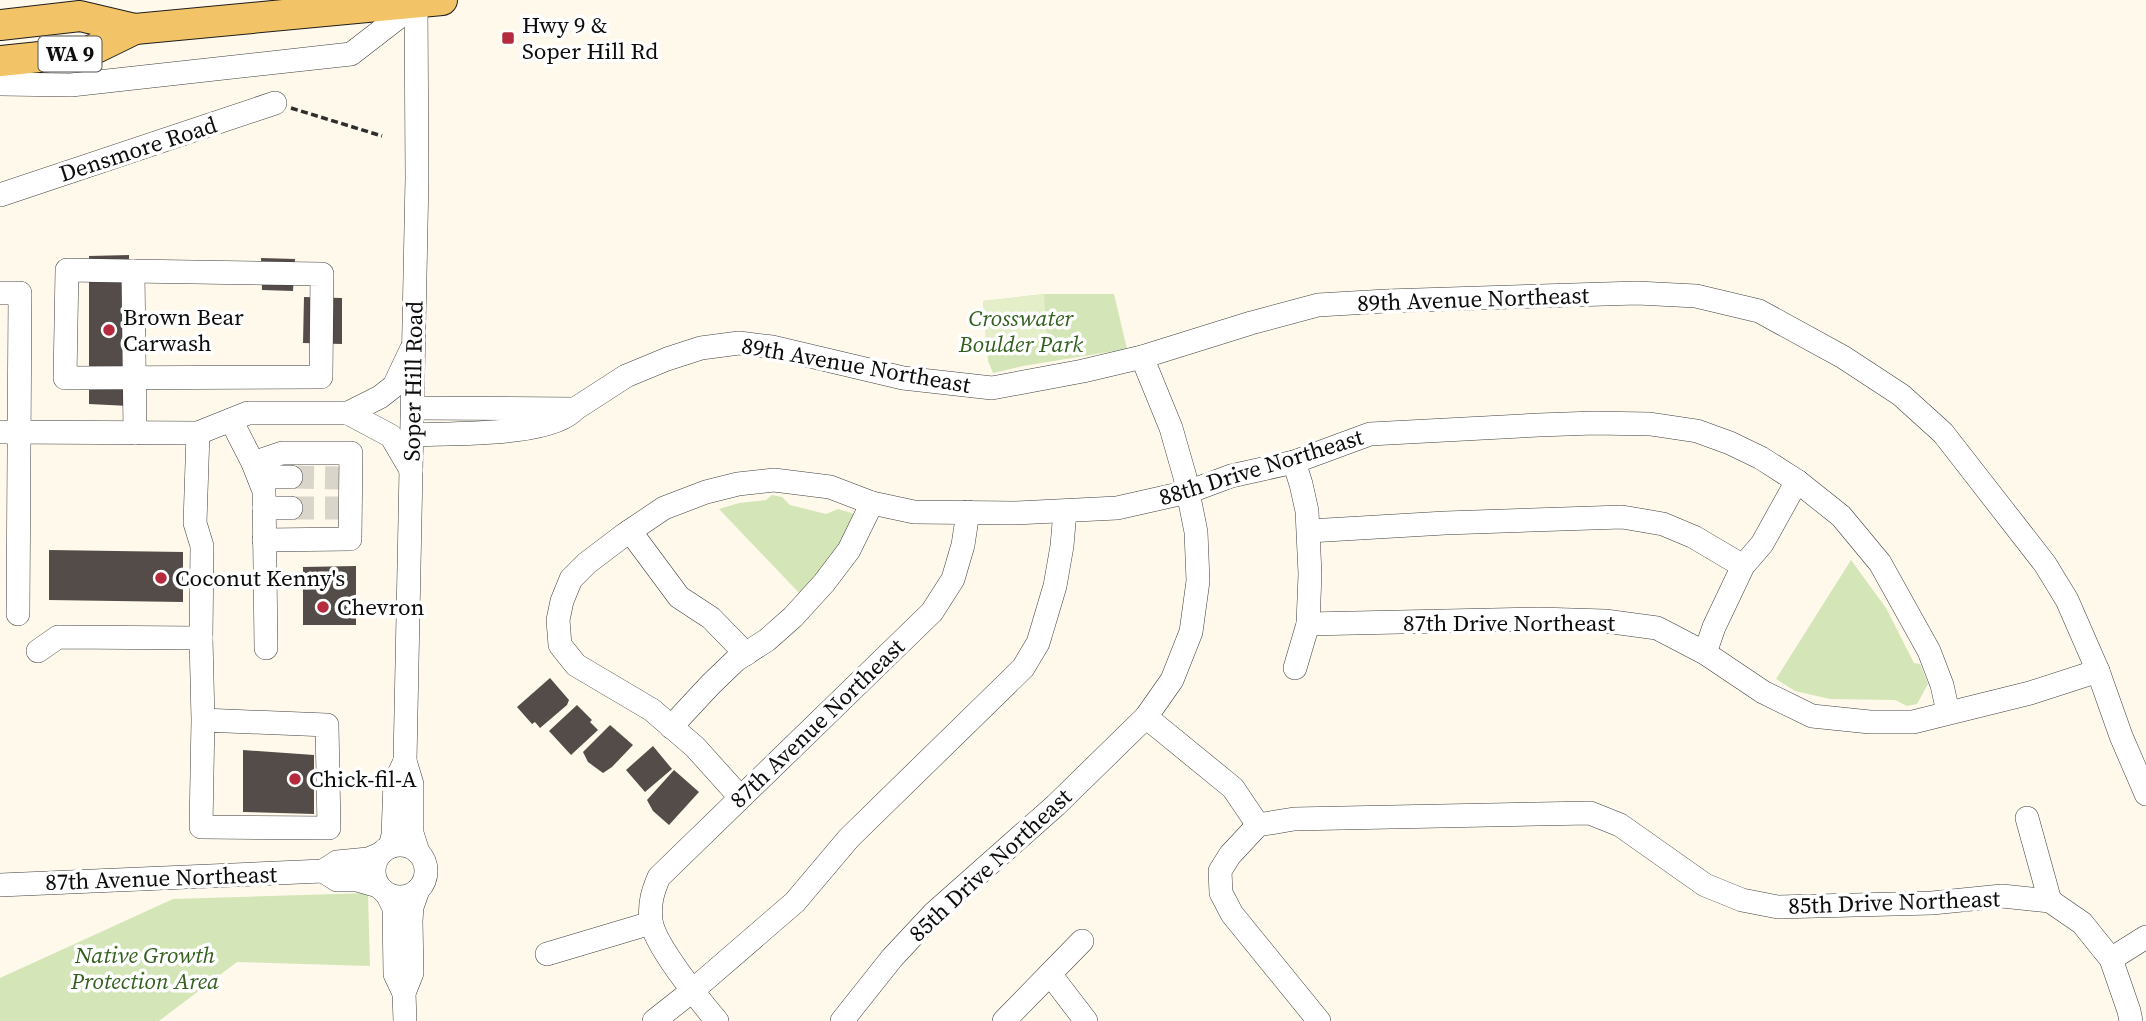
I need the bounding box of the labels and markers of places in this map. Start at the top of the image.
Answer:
place label: Hwy 9 & Soper Hill Rd [522,9,658,67]
marker: Hwy 9 & Soper Hill Rd [500,30,516,46]
place label: Brown Bear Carwash [123,301,244,359]
marker: Brown Bear Carwash [101,322,117,338]
place label: Coconut Kenny's [175,562,345,594]
marker: Coconut Kenny's [153,570,169,586]
place label: Chevron [337,591,425,623]
marker: Chevron [315,599,331,615]
place label: Chick-fil-A [309,763,418,795]
marker: Chick-fil-A [287,771,303,787]

